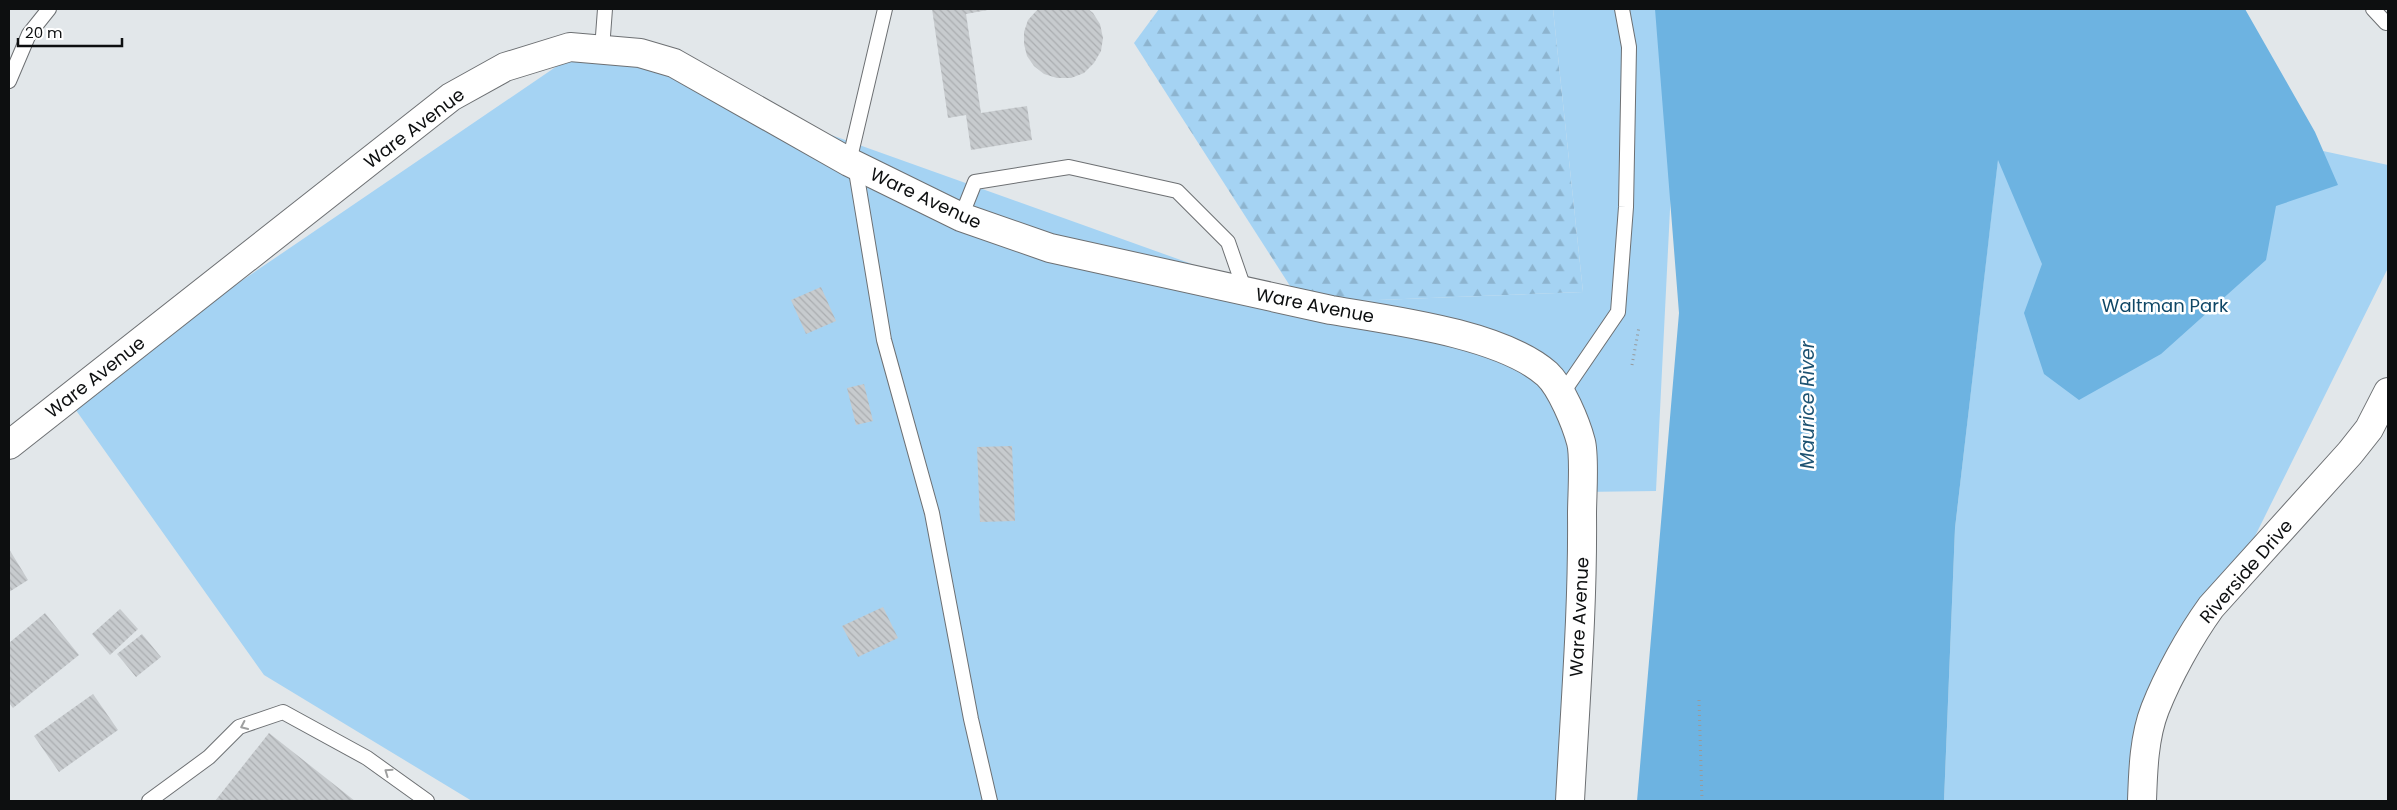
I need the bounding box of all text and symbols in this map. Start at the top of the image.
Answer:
scale bar [18,15,121,47]
text: 20 m [25,22,63,43]
street label: Ware Avenue [359,82,469,174]
street label: Ware Avenue [866,161,986,235]
street label: Ware Avenue [1254,281,1376,329]
park label: Waltman Park [2102,293,2229,318]
street label: Ware Avenue [40,330,150,424]
water label: Maurice River [1794,340,1821,469]
street label: Riverside Drive [2194,514,2298,628]
street label: Ware Avenue [1563,556,1595,678]
one-way arrow [240,720,249,730]
one-way arrow [384,769,394,778]

